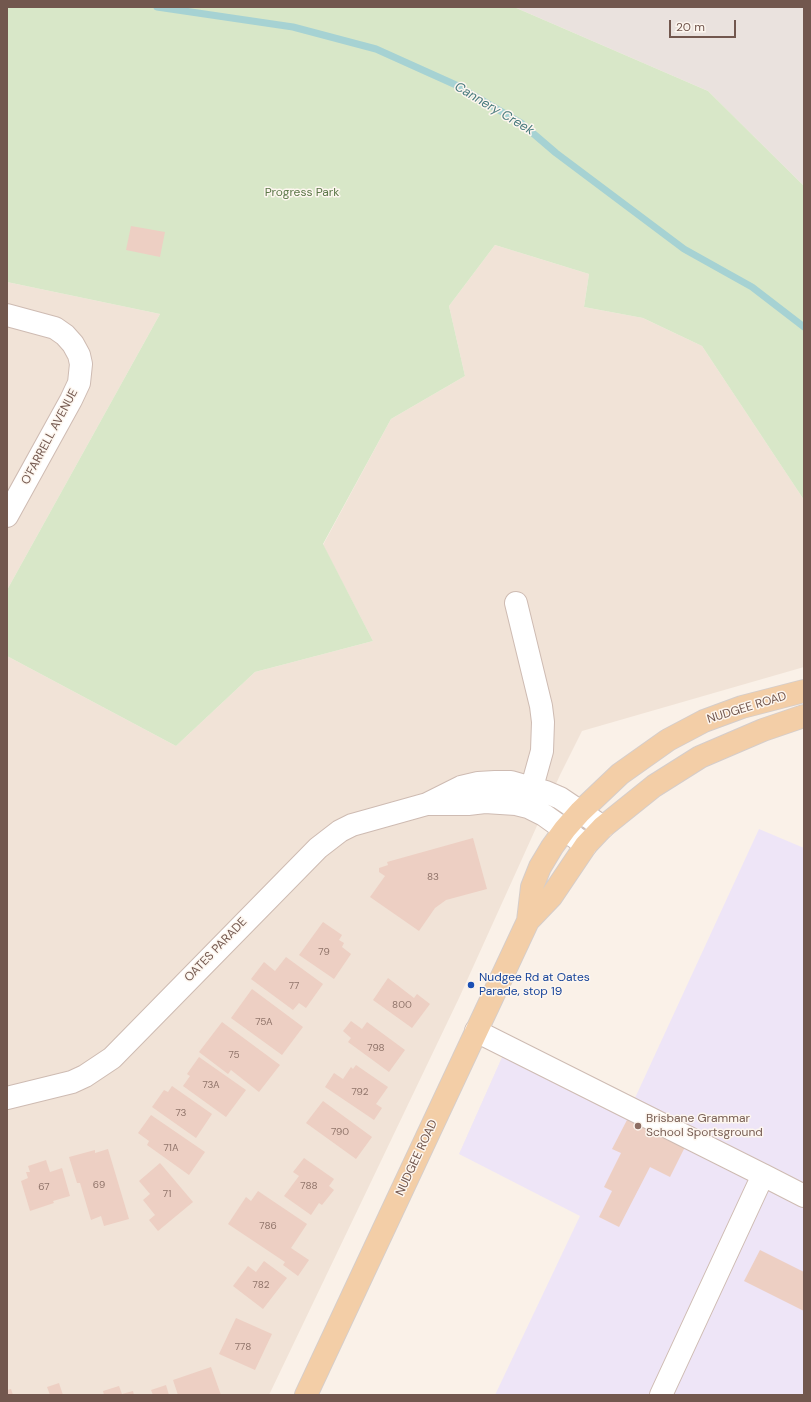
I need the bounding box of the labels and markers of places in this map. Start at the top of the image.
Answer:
place label: Nudgee Rd at Oates Parade, stop 19 [479,971,590,999]
marker: Nudgee Rd at Oates Parade, stop 19 [466,980,476,990]
place label: Brisbane Grammar School Sportsground [646,1112,763,1140]
marker: Brisbane Grammar School Sportsground [633,1121,643,1131]

